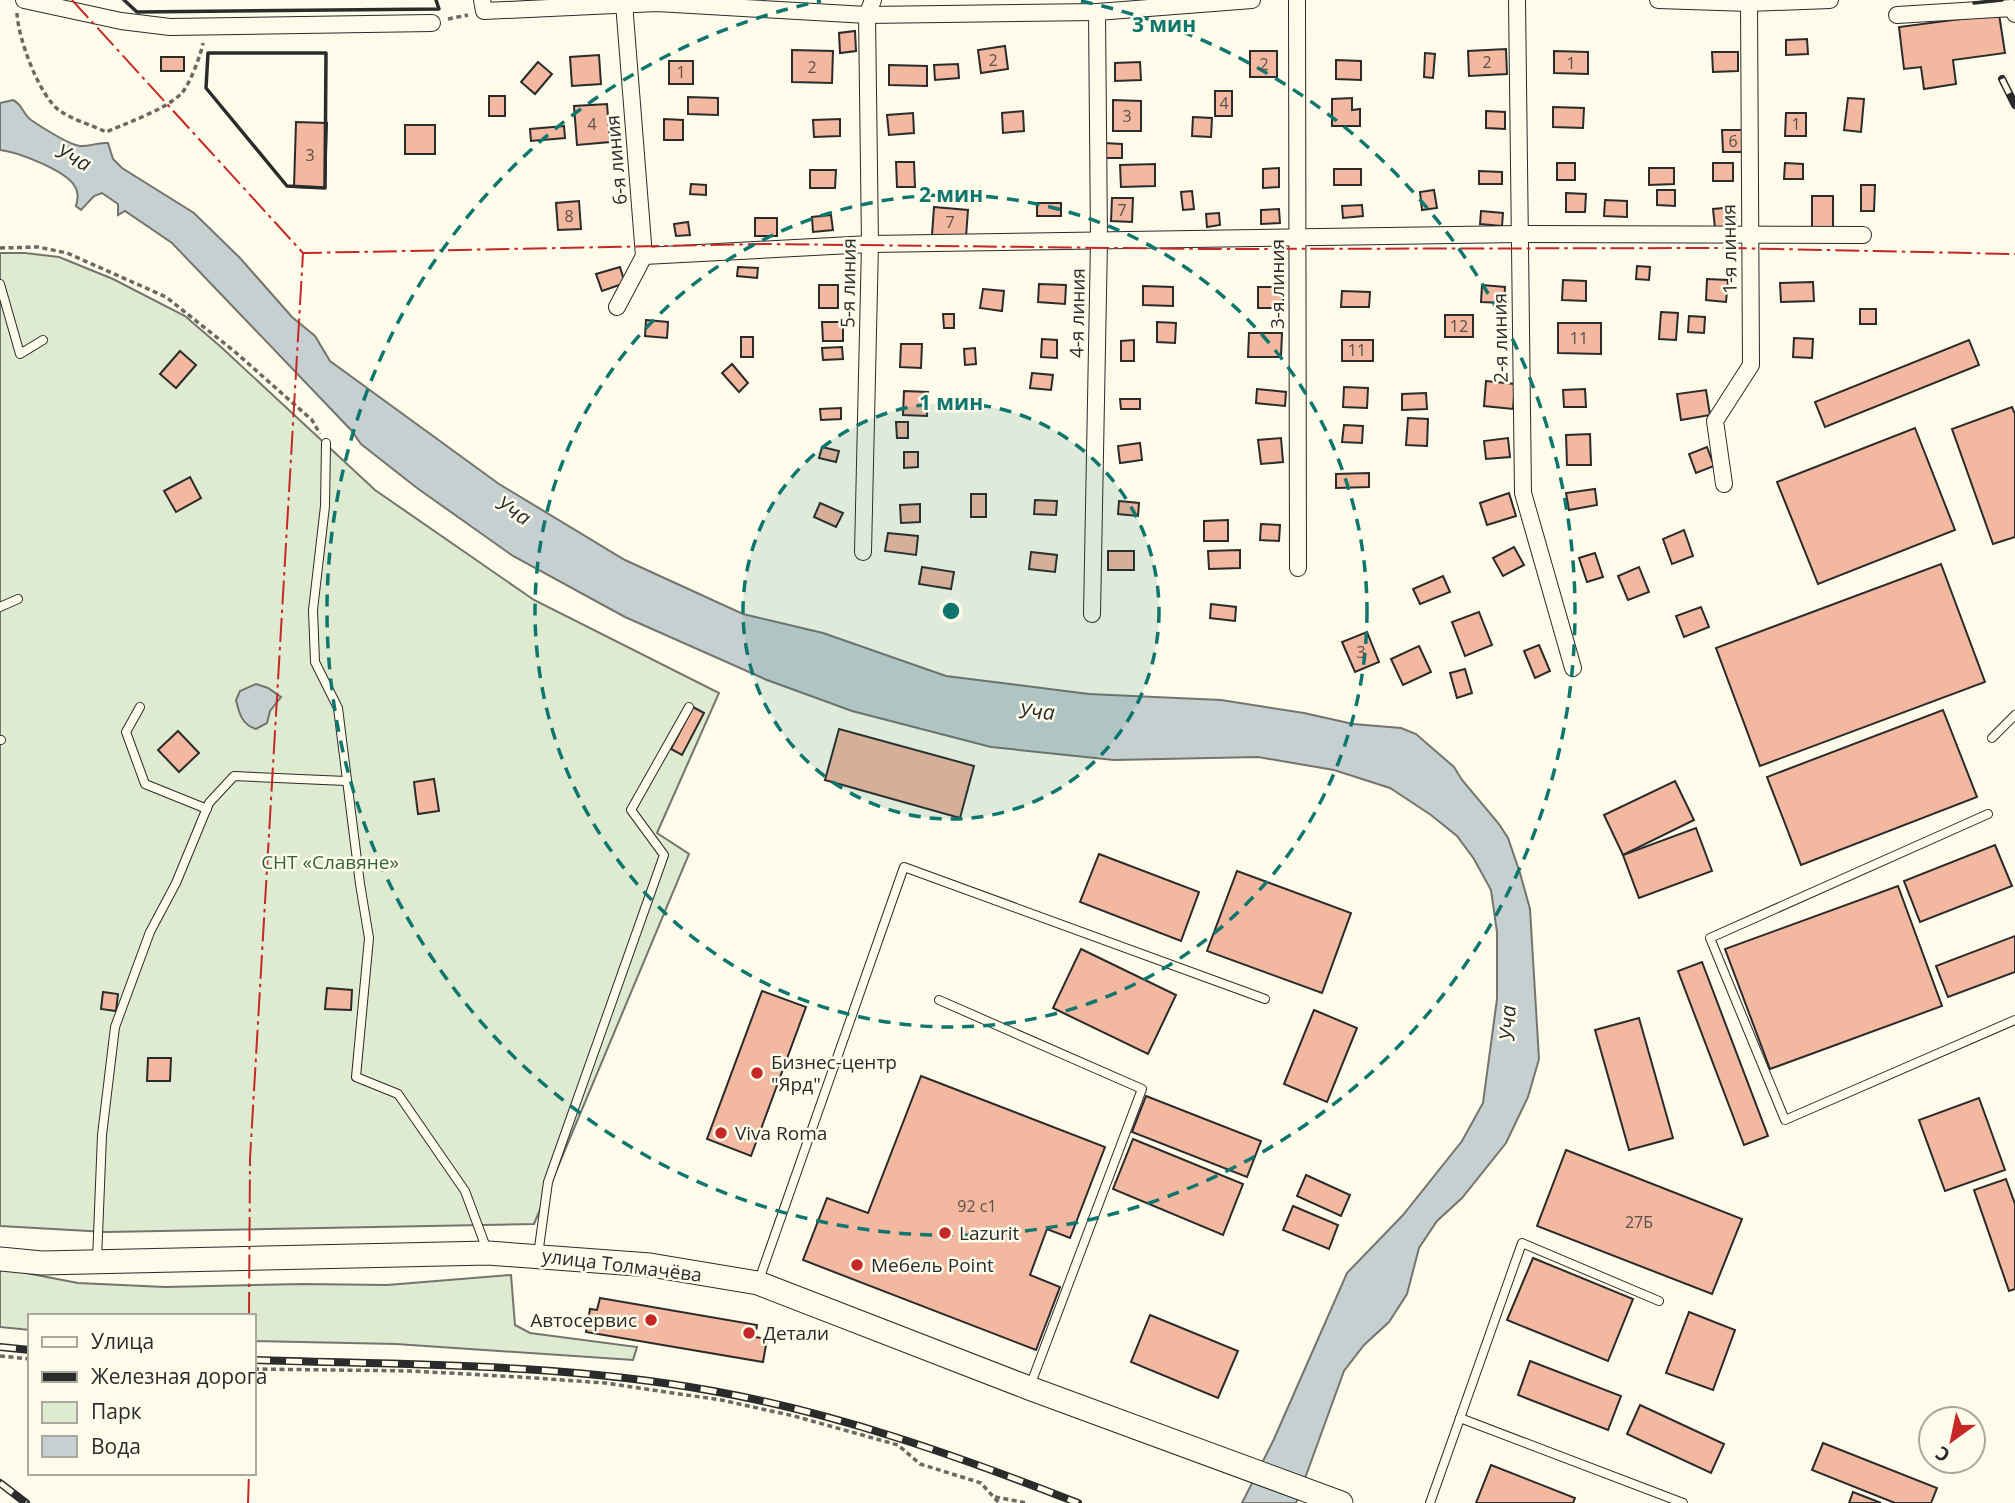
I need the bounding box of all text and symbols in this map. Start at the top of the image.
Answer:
text: 3 мин [1132,10,1196,38]
house number: 2 [988,49,998,71]
house number: 2 [1482,51,1492,73]
house number: 1 [1566,52,1576,74]
house number: 2 [1259,53,1269,75]
house number: 2 [807,56,817,78]
house number: 1 [676,61,686,83]
house number: 4 [1219,92,1229,114]
house number: 3 [1122,105,1132,127]
house number: 4 [587,113,597,135]
house number: 1 [1791,113,1801,135]
street label: 6-я линия [599,114,633,206]
house number: 6 [1728,130,1738,152]
water label: Уча [51,136,96,178]
house number: 3 [305,144,315,166]
text: 2 мин [919,180,983,208]
house number: 7 [1117,199,1127,221]
street label: 1-я линия [1715,204,1743,294]
house number: 8 [564,205,574,227]
house number: 7 [945,211,955,233]
street label: 5-я линия [834,238,862,328]
street label: 3-я линия [1264,239,1290,329]
street label: 4-я линия [1063,268,1091,358]
street label: 2-я линия [1486,293,1514,383]
house number: 12 [1450,315,1468,337]
house number: 11 [1570,327,1588,349]
house number: 11 [1348,339,1366,361]
text: 1 мин [919,388,983,416]
water label: Уча [491,488,537,531]
centre of rings [939,599,963,623]
house number: 3 [1356,641,1366,663]
water label: Уча [1018,696,1056,726]
park label: СНТ «Славяне» [261,849,399,875]
water label: Уча [1492,1005,1522,1042]
place label: Бизнес-центр "Ярд" [771,1049,897,1097]
marker: Бизнес-центр "Ярд" [749,1065,765,1081]
place label: Viva Roma [735,1120,827,1146]
marker: Viva Roma [713,1125,729,1141]
house number: 92 с1 [957,1195,997,1217]
house number: 27Б [1625,1211,1653,1233]
place label: Lazurit [959,1220,1020,1246]
marker: Lazurit [937,1225,953,1241]
street label: улица Толмачёва [541,1242,703,1288]
place label: Мебель Point [871,1252,994,1278]
marker: Мебель Point [849,1257,865,1273]
place label: Автосервис [530,1307,637,1333]
marker: Автосервис [643,1312,659,1328]
legend [28,1314,256,1475]
place label: Детали [763,1320,829,1346]
marker: Детали [741,1325,757,1341]
text: Улица [91,1327,154,1355]
text: Железная дорога [91,1362,267,1390]
text: Парк [91,1397,142,1425]
north arrow [1917,1405,1987,1475]
text: Вода [91,1432,141,1460]
text: С [1931,1440,1955,1468]

